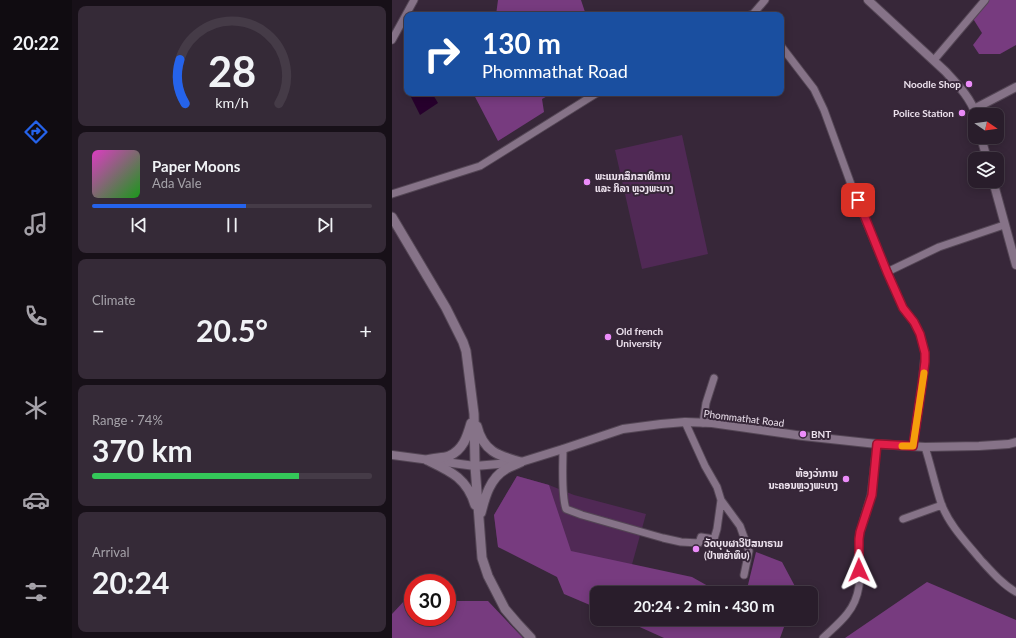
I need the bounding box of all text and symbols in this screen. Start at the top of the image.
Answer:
text: 130 m [482,26,561,60]
icon: right [416,28,468,80]
text: 20:22 [13,32,59,54]
text: 28 [208,46,256,96]
text: Phommathat Road [482,60,628,82]
place label: Noodle Shop [904,78,961,90]
marker: Noodle Shop [964,79,974,89]
text: km/h [215,94,249,111]
place label: Police Station [893,107,954,119]
marker: Police Station [957,108,967,118]
north arrow [968,108,1004,144]
map controls [968,108,1004,188]
icon: directions [22,118,50,146]
button: layers [968,152,1004,188]
text: Paper Moons [152,157,240,175]
place label: ພະແນກສຶກສາທິການ ແລະ ກິລາ ຫຼວງພະບາງ [595,170,673,195]
text: Ada Vale [152,175,202,191]
marker: ພະແນກສຶກສາທິການ ແລະ ກິລາ ຫຼວງພະບາງ [582,177,592,187]
pin [841,183,875,217]
icon: arrive [847,189,869,211]
icon: music [22,210,50,238]
icon: previous [128,214,150,236]
icon: pause [221,214,243,236]
icon: next [314,214,336,236]
text: Climate [92,292,135,308]
icon: phone [22,302,50,330]
text: 20.5° [196,312,268,348]
text: − [92,317,105,344]
text: + [359,317,372,344]
place label: Old french University [616,325,664,349]
marker: Old french University [603,332,613,342]
icon: climate [22,394,50,422]
street label: Phommathat Road [703,407,785,429]
text: Range · 74% [92,412,163,428]
place label: BNT [811,428,831,440]
marker: BNT [798,429,808,439]
text: 370 km [92,432,193,468]
place label: ຫ້ອງວ່າການ ນະຄອນຫຼວງພະບາງ [768,467,838,492]
marker: ຫ້ອງວ່າການ ນະຄອນຫຼວງພະບາງ [841,474,851,484]
icon: car [22,486,50,514]
place label: ວັດບຸບຜາວິປັສນາຣາມ (ປ່າຫຍ້າທຶບ) [704,537,783,561]
text: Arrival [92,544,129,560]
marker: ວັດບຸບຜາວິປັສນາຣາມ (ປ່າຫຍ້າທຶບ) [691,544,701,554]
position arrow [838,549,880,591]
text: 20:24 [92,564,169,600]
speed limit sign: 30 [404,574,456,626]
icon: filters [22,578,50,606]
text: 20:24 · 2 min · 430 m [634,597,774,615]

